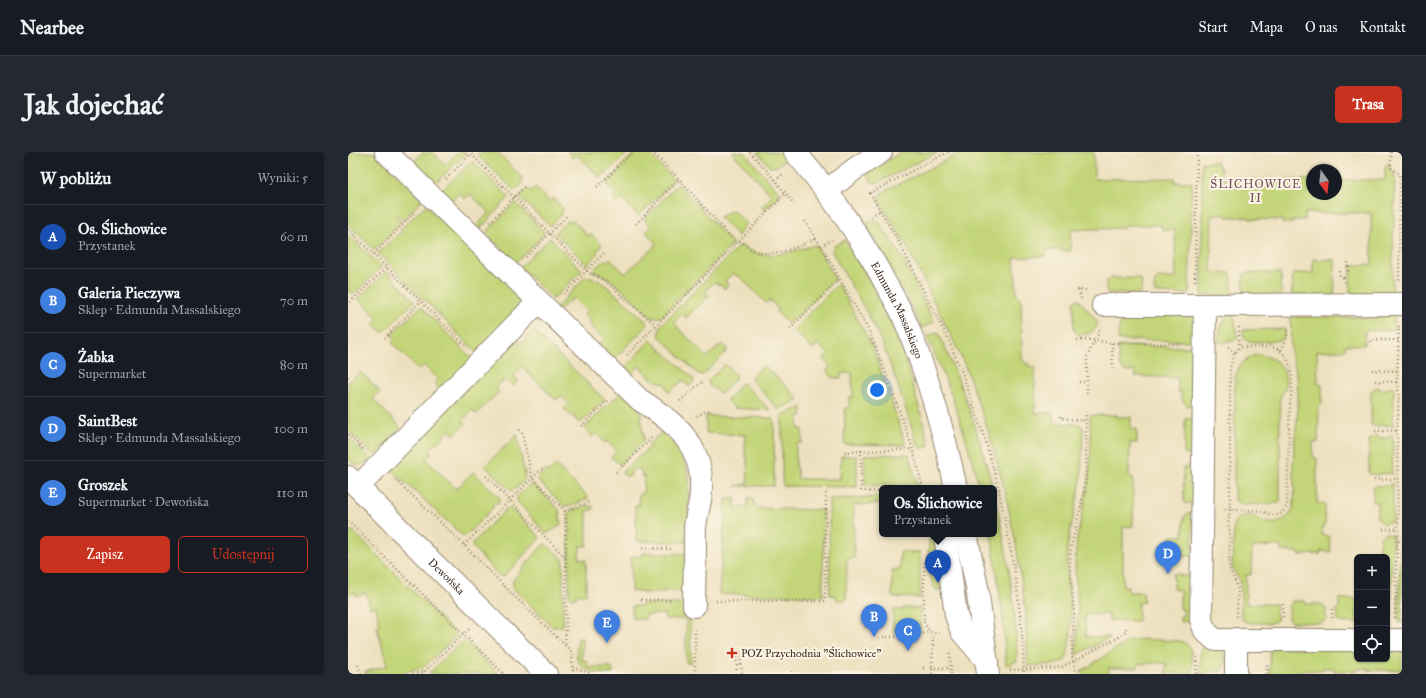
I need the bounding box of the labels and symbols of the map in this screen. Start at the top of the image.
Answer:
north arrow [1306,164,1342,200]
district label: ŚLICHOWICE II [1210,175,1302,205]
street label: Edmunda Massalskiego [868,259,926,361]
your location [867,380,887,400]
pin: D [1155,541,1181,574]
pin: A [925,550,951,583]
street label: Dewońska [426,556,468,597]
pin: B [861,604,887,637]
pin: E [594,610,620,643]
pin: C [895,618,921,651]
place label: POZ Przychodnia "Ślichowice" [741,646,882,660]
marker: POZ Przychodnia "Ślichowice" [726,647,738,659]

